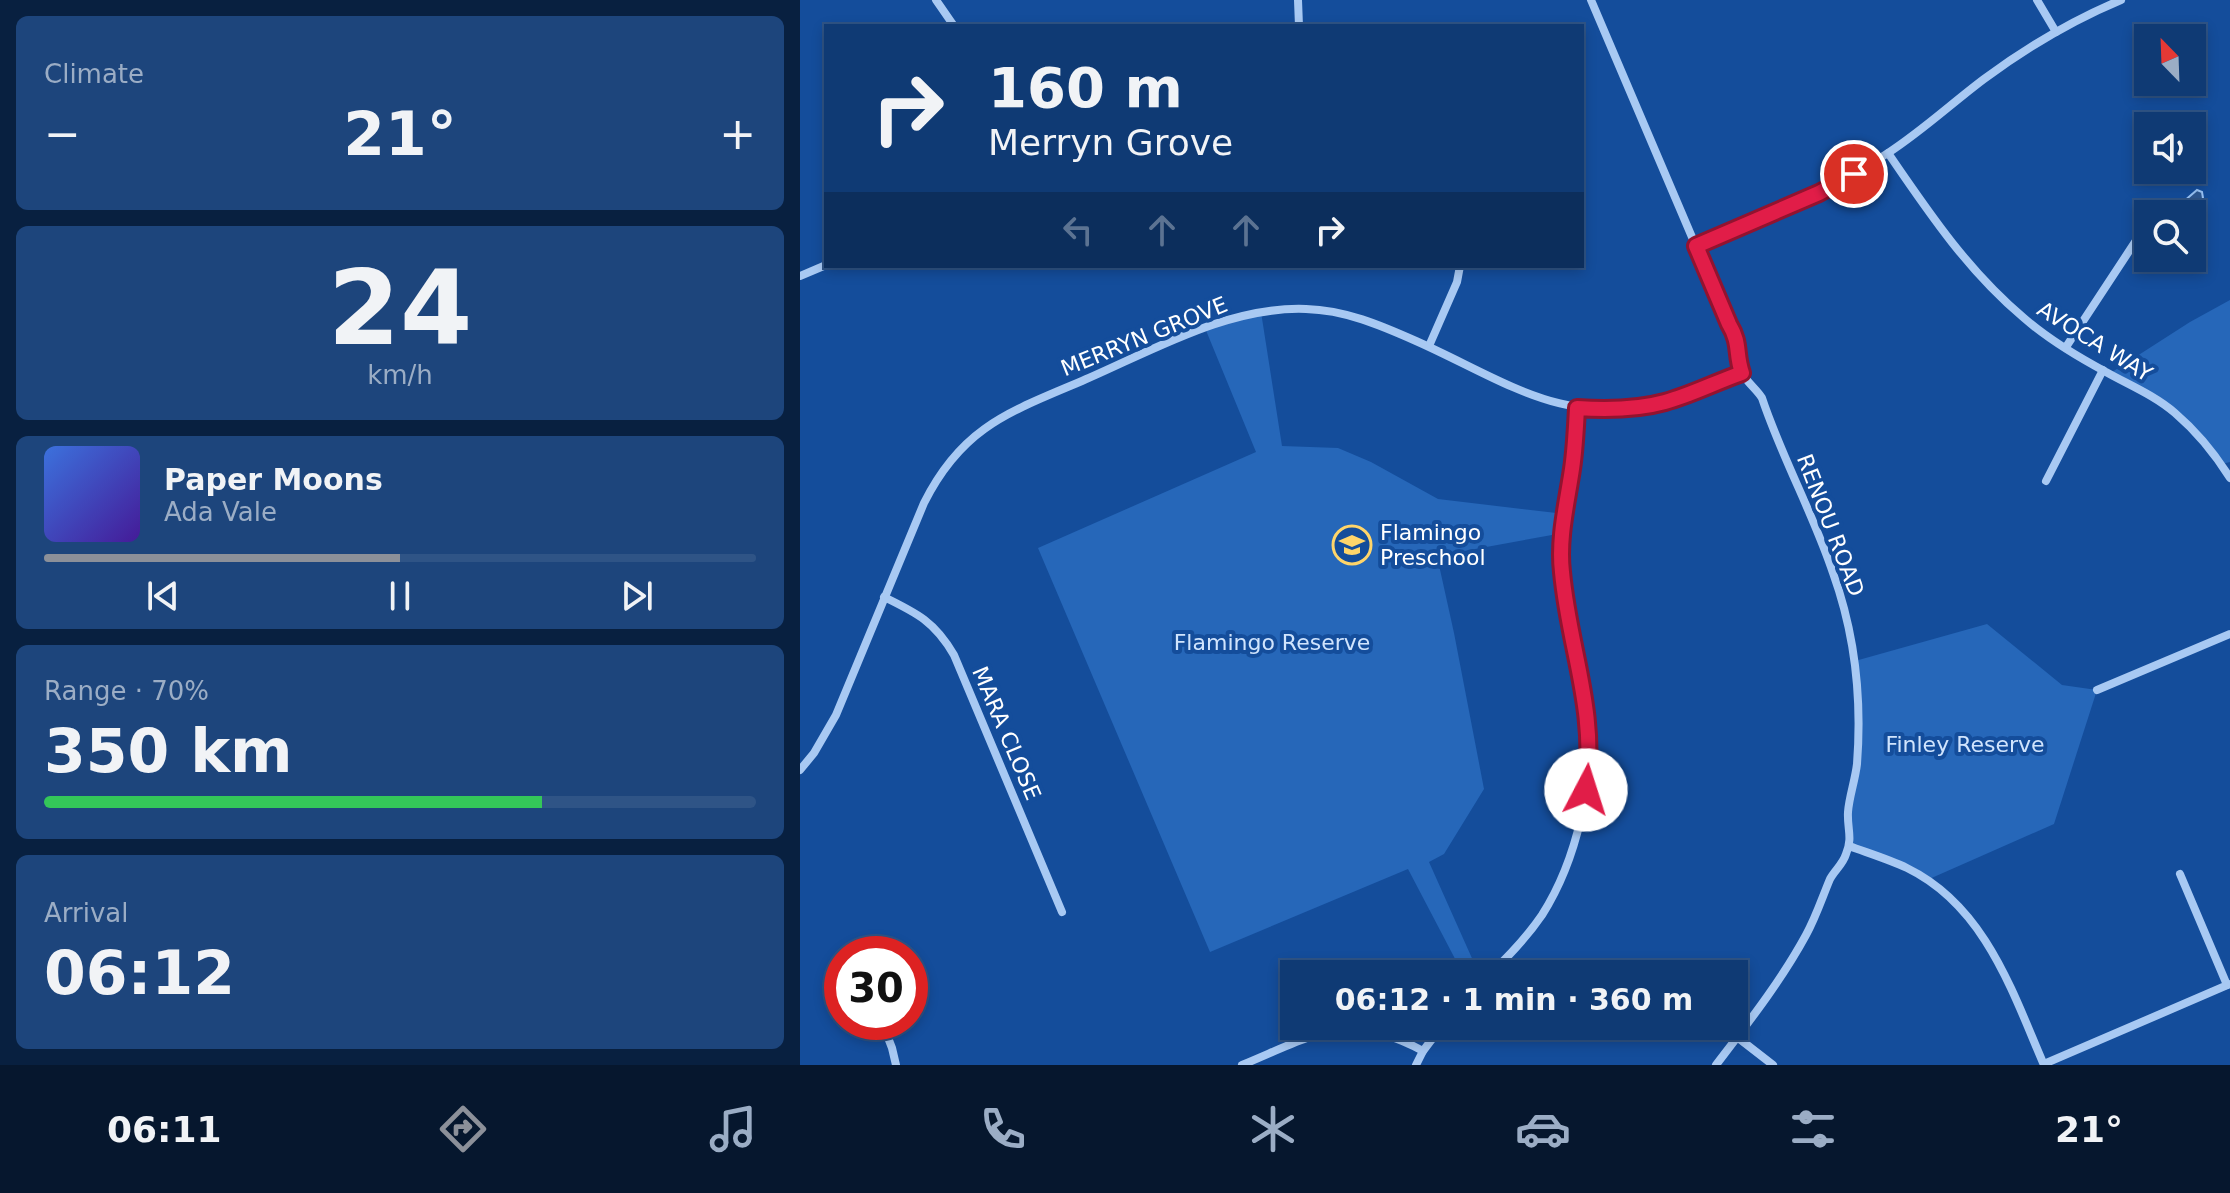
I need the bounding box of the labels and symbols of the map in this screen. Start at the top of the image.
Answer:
north arrow [2134,24,2206,96]
pin [1820,140,1888,208]
street label: MERRYN GROVE [1057,292,1231,381]
street label: AVOCA WAY [2033,296,2157,387]
street label: RENOU ROAD [1792,451,1869,600]
place label: Flamingo Preschool [1380,520,1486,570]
school or university icon: Flamingo Preschool [1331,524,1373,566]
park label: Flamingo Reserve [1174,630,1370,655]
street label: MARA CLOSE [967,663,1046,804]
park label: Finley Reserve [1885,732,2045,757]
position arrow [1544,748,1628,832]
speed limit sign: 30 [824,936,928,1040]

